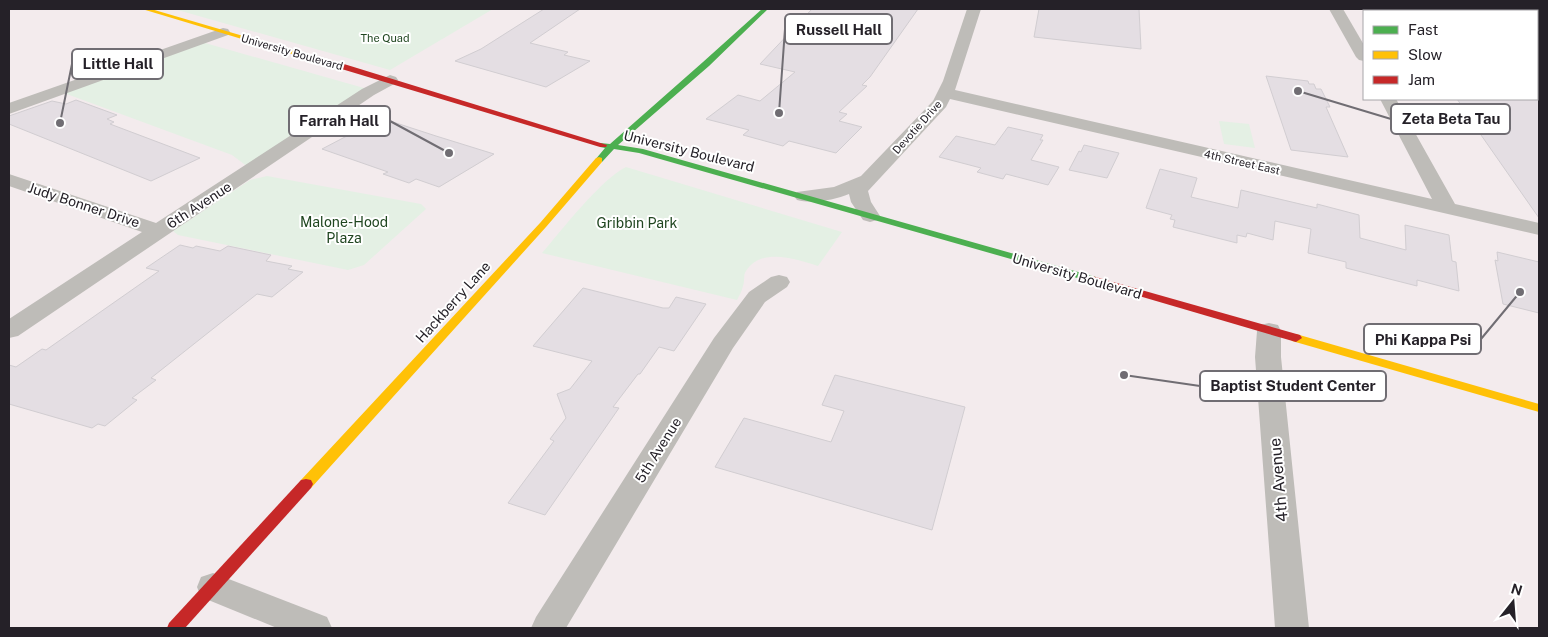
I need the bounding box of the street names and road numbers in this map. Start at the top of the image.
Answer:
street label: University Boulevard [240,32,344,72]
street label: Devotie Drive [890,98,944,156]
street label: University Boulevard [622,127,756,175]
street label: 4th Street East [1203,147,1281,177]
street label: 6th Avenue [164,178,234,232]
street label: Judy Bonner Drive [26,179,142,231]
street label: University Boulevard [1010,250,1144,302]
street label: Hackberry Lane [412,258,494,346]
street label: 5th Avenue [632,414,684,486]
street label: 4th Avenue [1265,437,1292,523]

